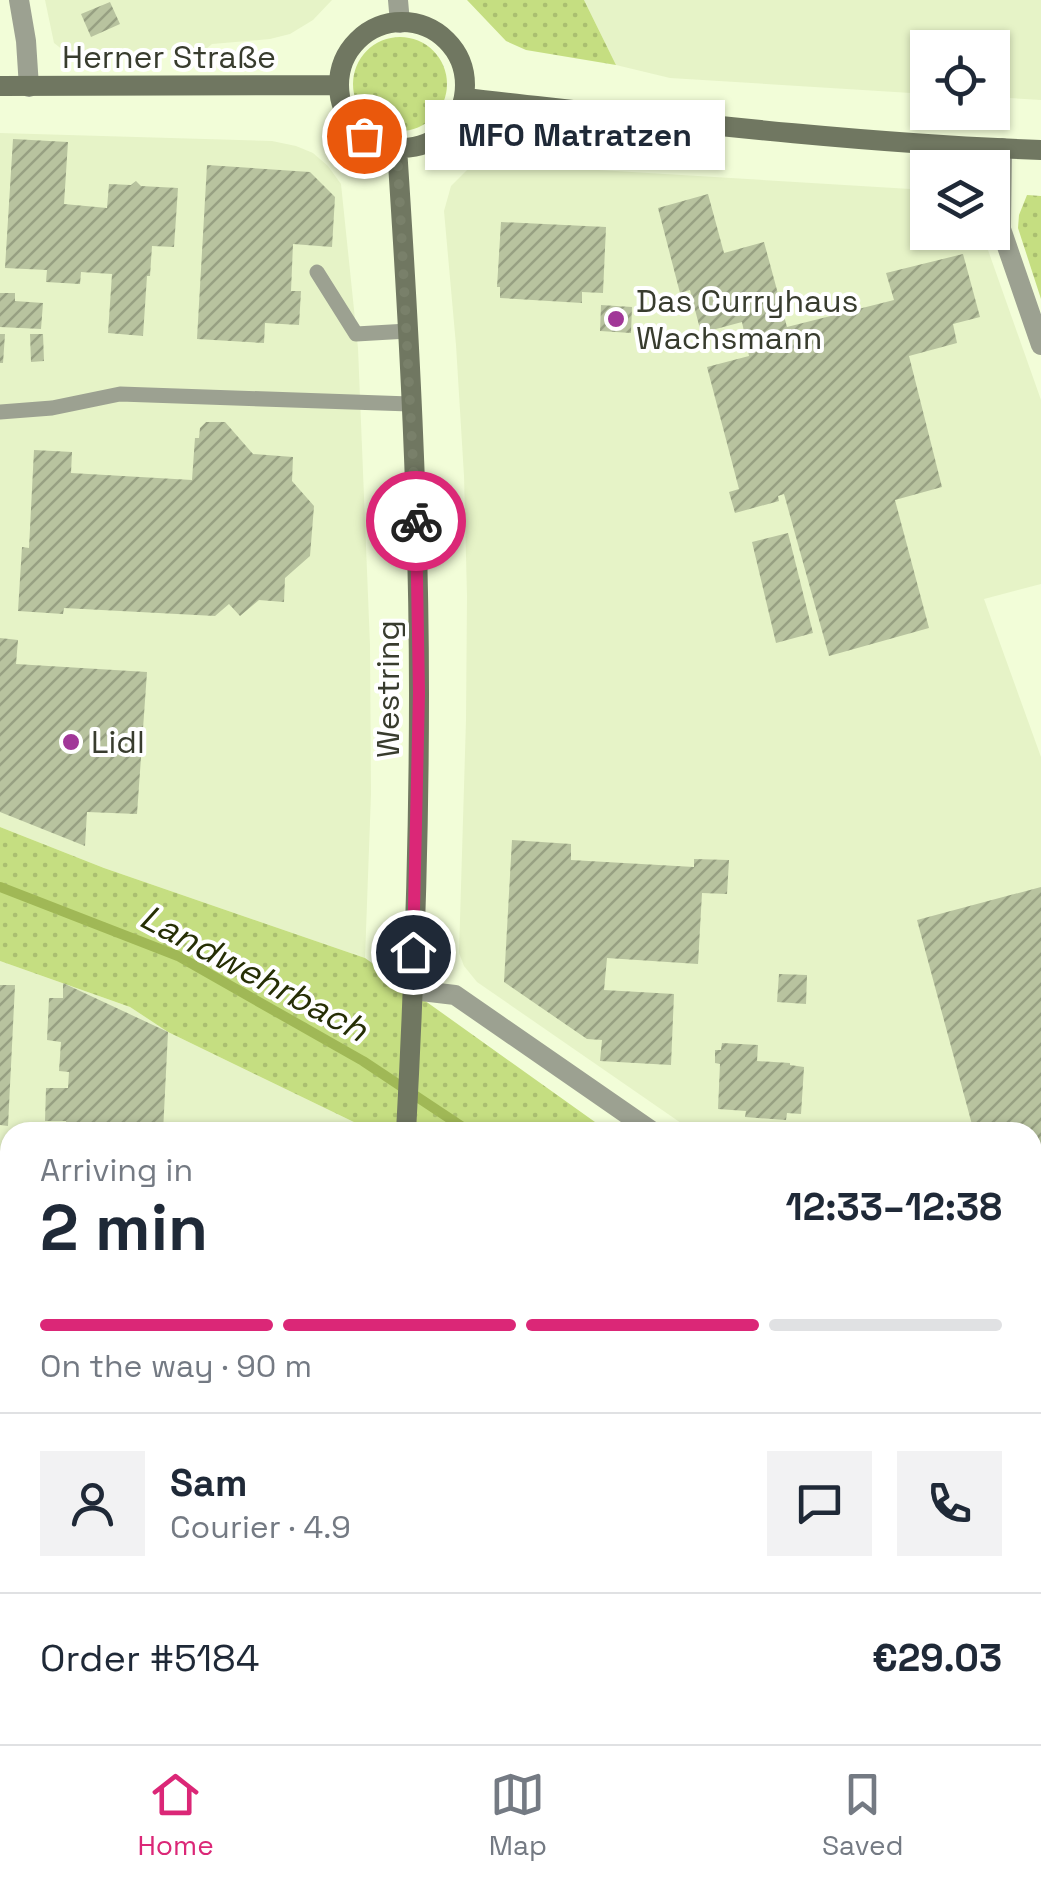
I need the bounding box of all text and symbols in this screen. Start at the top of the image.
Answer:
map controls [910,30,1010,250]
button: locate [910,30,1010,130]
street label: Herner Straße [62,37,276,77]
pin [322,94,407,179]
callout: MFO Matratzen [424,101,724,171]
icon: bag [337,109,392,164]
text: MFO Matratzen [458,115,692,155]
button: layers [910,150,1010,250]
place label: Das Curryhaus Wachsmann [636,281,858,358]
marker: Das Curryhaus Wachsmann [605,308,627,330]
courier [366,471,466,571]
icon: bike [389,494,444,549]
street label: Westring [368,620,408,758]
place label: Lidl [91,722,145,762]
marker: Lidl [60,731,82,753]
water label: Landwehrbach [133,895,376,1052]
pin [371,910,456,995]
icon: home [386,925,441,980]
text: Arriving in [40,1150,193,1190]
text: 12:33–12:38 [786,1183,1002,1231]
text: 2 min [40,1186,208,1269]
text: On the way · 90 m [40,1346,312,1386]
button: person [40,1451,145,1556]
button: chat [767,1451,872,1556]
button: phone [897,1451,1002,1556]
text: Sam [170,1459,247,1507]
text: Courier · 4.9 [170,1507,351,1547]
text: Order #5184 [40,1634,260,1682]
text: €29.03 [872,1634,1002,1682]
tab: Home [137,1767,214,1863]
tab: Map [489,1767,547,1863]
tab: Saved [822,1767,904,1863]

